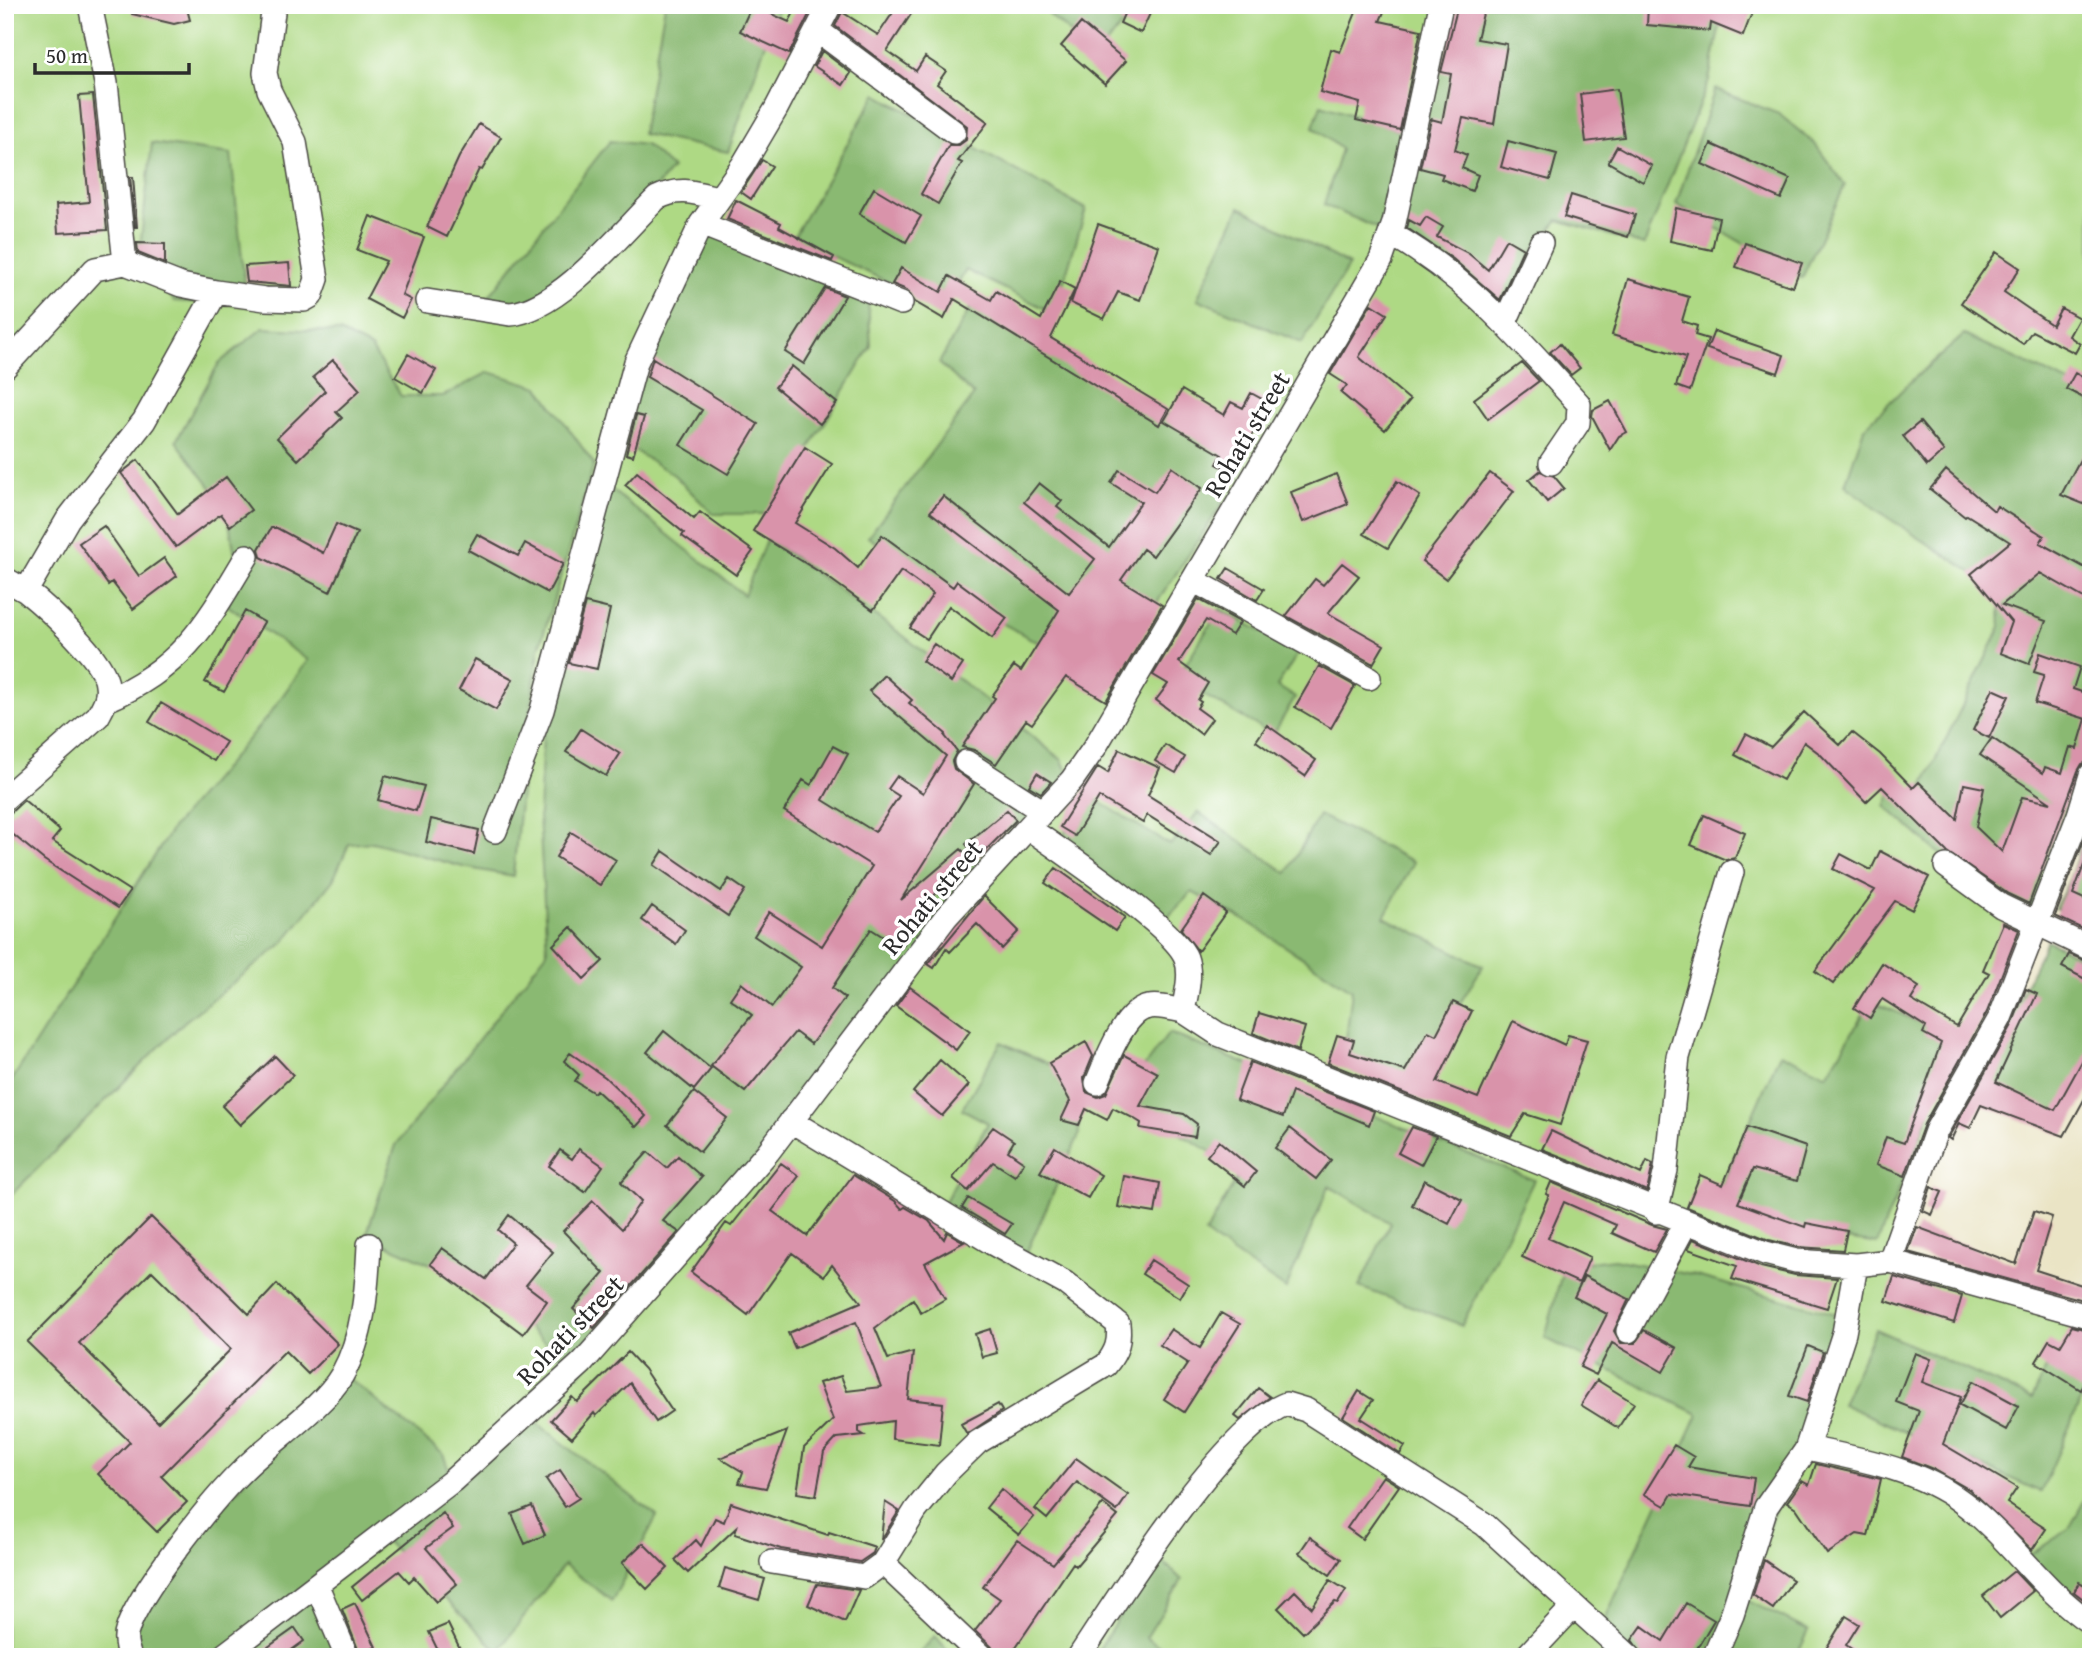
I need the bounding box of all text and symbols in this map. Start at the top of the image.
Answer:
scale bar [35,32,189,76]
text: 50 m [46,40,88,71]
street label: Rohati street [1194,363,1300,504]
street label: Rohati street [871,830,992,963]
street label: Rohati street [507,1265,633,1394]

